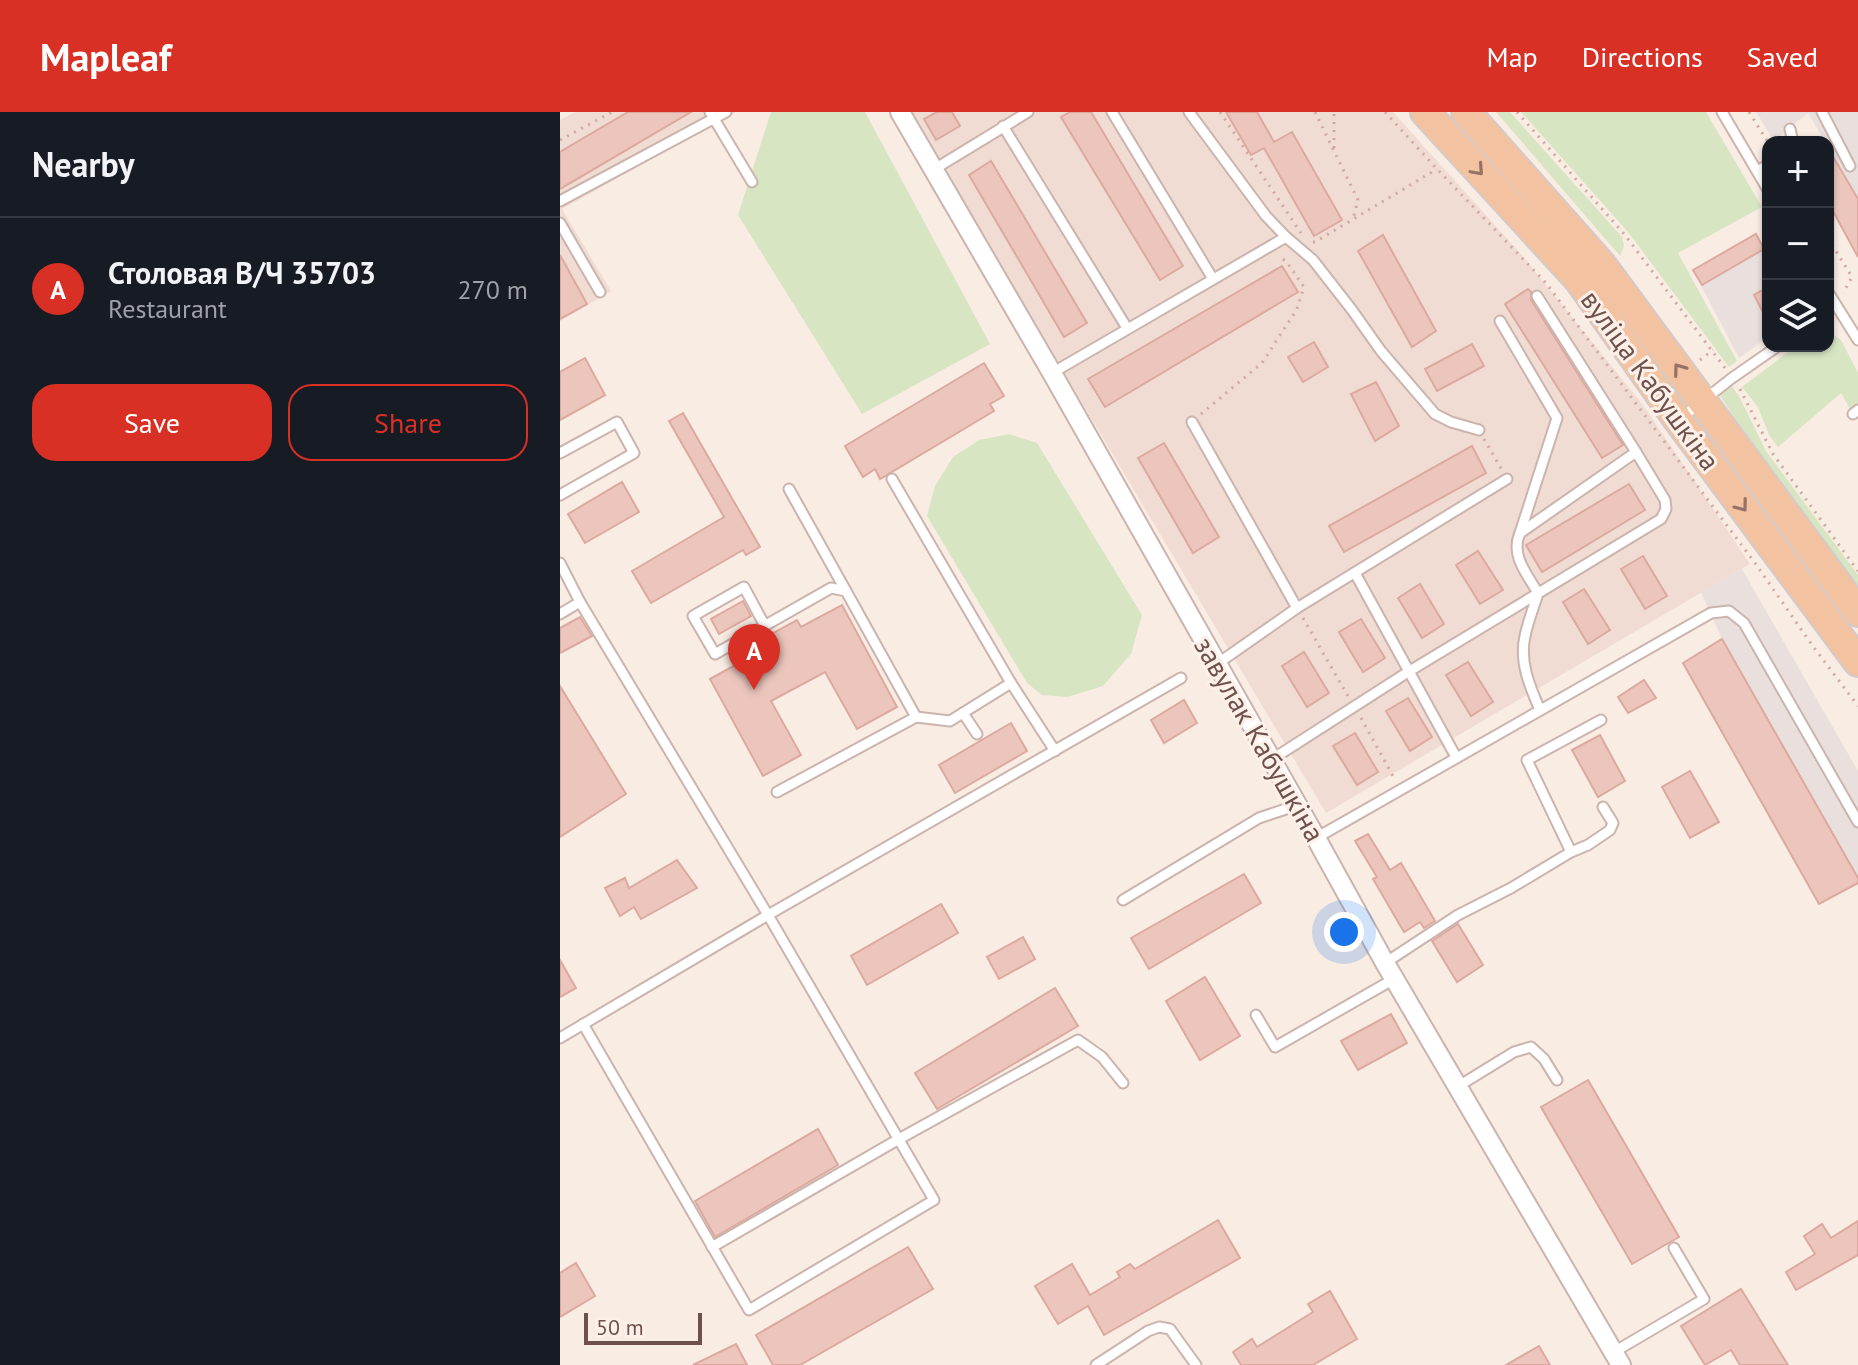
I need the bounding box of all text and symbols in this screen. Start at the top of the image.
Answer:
text: Mapleaf [40,32,171,81]
text: Map [1487,38,1538,75]
text: Directions [1582,38,1703,75]
text: Saved [1747,38,1818,75]
map controls [1762,136,1834,352]
button: + [1762,136,1834,208]
text: Nearby [32,142,134,186]
one-way arrow [1468,160,1482,175]
button: − [1762,208,1834,280]
text: Столовая В/Ч 35703 [108,253,376,292]
text: A [50,273,66,306]
text: 270 m [457,273,528,306]
button: layers [1762,280,1834,352]
street label: вуліца Кабушкіна [1573,283,1729,477]
text: Restaurant [108,292,227,325]
one-way arrow [1674,363,1689,377]
button: Save [32,384,272,461]
button: Share [288,384,528,461]
one-way arrow [1732,497,1746,512]
pin: A [728,624,780,690]
street label: завулак Кабушкіна [1186,630,1334,848]
your location [1324,912,1364,952]
scale bar [584,1309,702,1345]
text: 50 m [596,1313,644,1341]

